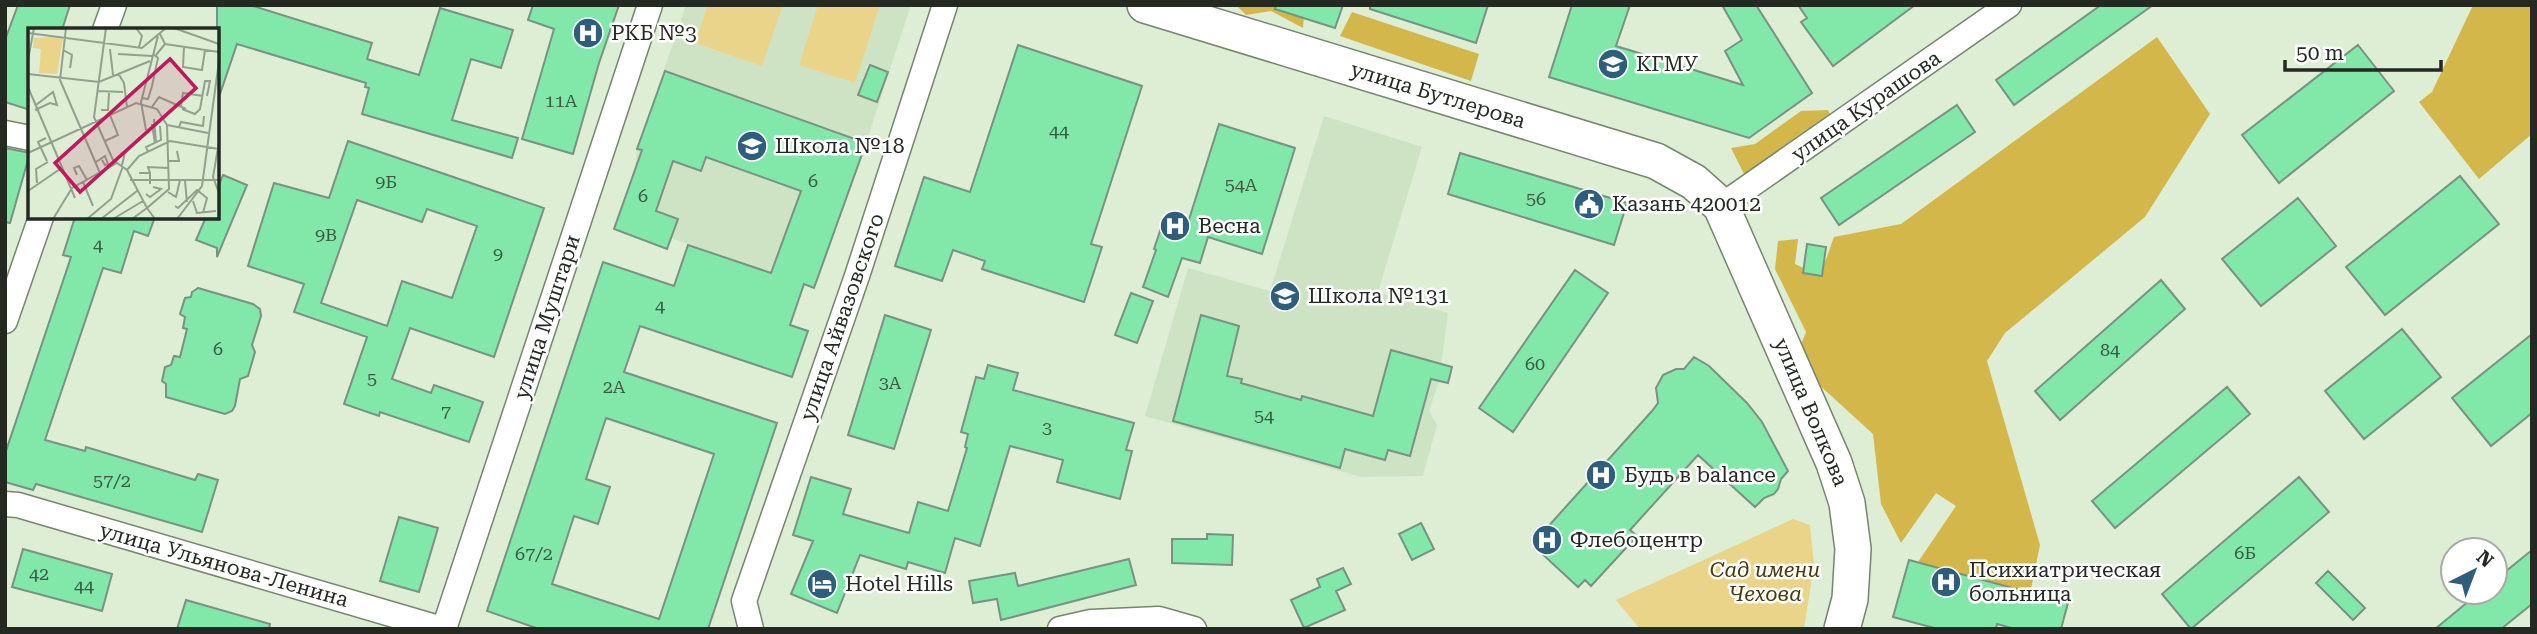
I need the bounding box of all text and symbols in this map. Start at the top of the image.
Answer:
hospital icon: РКБ №3 [571,16,605,50]
place label: РКБ №3 [611,21,697,45]
inset map [28,28,219,219]
scale bar [2285,28,2441,72]
text: 50 m [2296,41,2344,65]
street label: улица Курашова [1787,45,1946,166]
school or university icon: КГМУ [1596,47,1630,81]
place label: КГМУ [1636,52,1699,76]
street label: улица Бутлерова [1348,57,1529,133]
house number: 11А [545,90,578,111]
house number: 44 [1049,120,1069,141]
school or university icon: Школа №18 [735,129,769,163]
place label: Школа №18 [775,134,905,158]
house number: 6 [808,170,818,191]
house number: 9Б [375,171,397,192]
house number: 54А [1225,174,1258,195]
house number: 6 [638,185,648,206]
public building icon: Казань 420012 [1572,187,1606,221]
house number: 56 [1526,188,1546,209]
place label: Казань 420012 [1612,192,1761,216]
hospital icon: Весна [1158,209,1192,243]
street label: улица Айвазовского [795,210,889,424]
place label: Весна [1198,214,1261,238]
house number: 9В [315,224,337,245]
street label: улица Муштари [509,232,585,402]
house number: 4 [93,234,103,255]
house number: 9 [493,243,503,264]
school or university icon: Школа №131 [1268,279,1302,313]
place label: Школа №131 [1308,284,1449,308]
house number: 4 [655,295,665,316]
street label: улица Волкова [1769,334,1853,490]
house number: 6 [213,338,223,359]
house number: 84 [2100,339,2120,360]
house number: 60 [1525,353,1545,374]
house number: 5 [367,368,377,389]
house number: 3А [879,372,902,393]
house number: 2А [603,376,626,397]
house number: 7 [441,401,451,422]
house number: 54 [1254,405,1274,426]
house number: 3 [1042,417,1052,438]
hospital icon: Будь в balance [1584,458,1618,492]
place label: Будь в balance [1624,463,1776,487]
house number: 57/2 [93,470,131,491]
street label: улица Ульянова-Ленина [97,518,352,612]
hospital icon: Флебоцентр [1530,523,1564,557]
place label: Флебоцентр [1570,528,1703,552]
north arrow [2439,536,2509,606]
house number: 6Б [2234,542,2256,563]
house number: 67/2 [515,543,553,564]
text: N [2472,545,2498,572]
park label: Сад имени Чехова [1710,558,1820,606]
place label: Психиатрическая больница [1969,558,2161,606]
house number: 42 [29,563,49,584]
hospital icon: Психиатрическая больница [1929,565,1963,599]
hotel icon: Hotel Hills [805,567,839,601]
place label: Hotel Hills [845,572,953,596]
house number: 44 [74,575,94,596]

